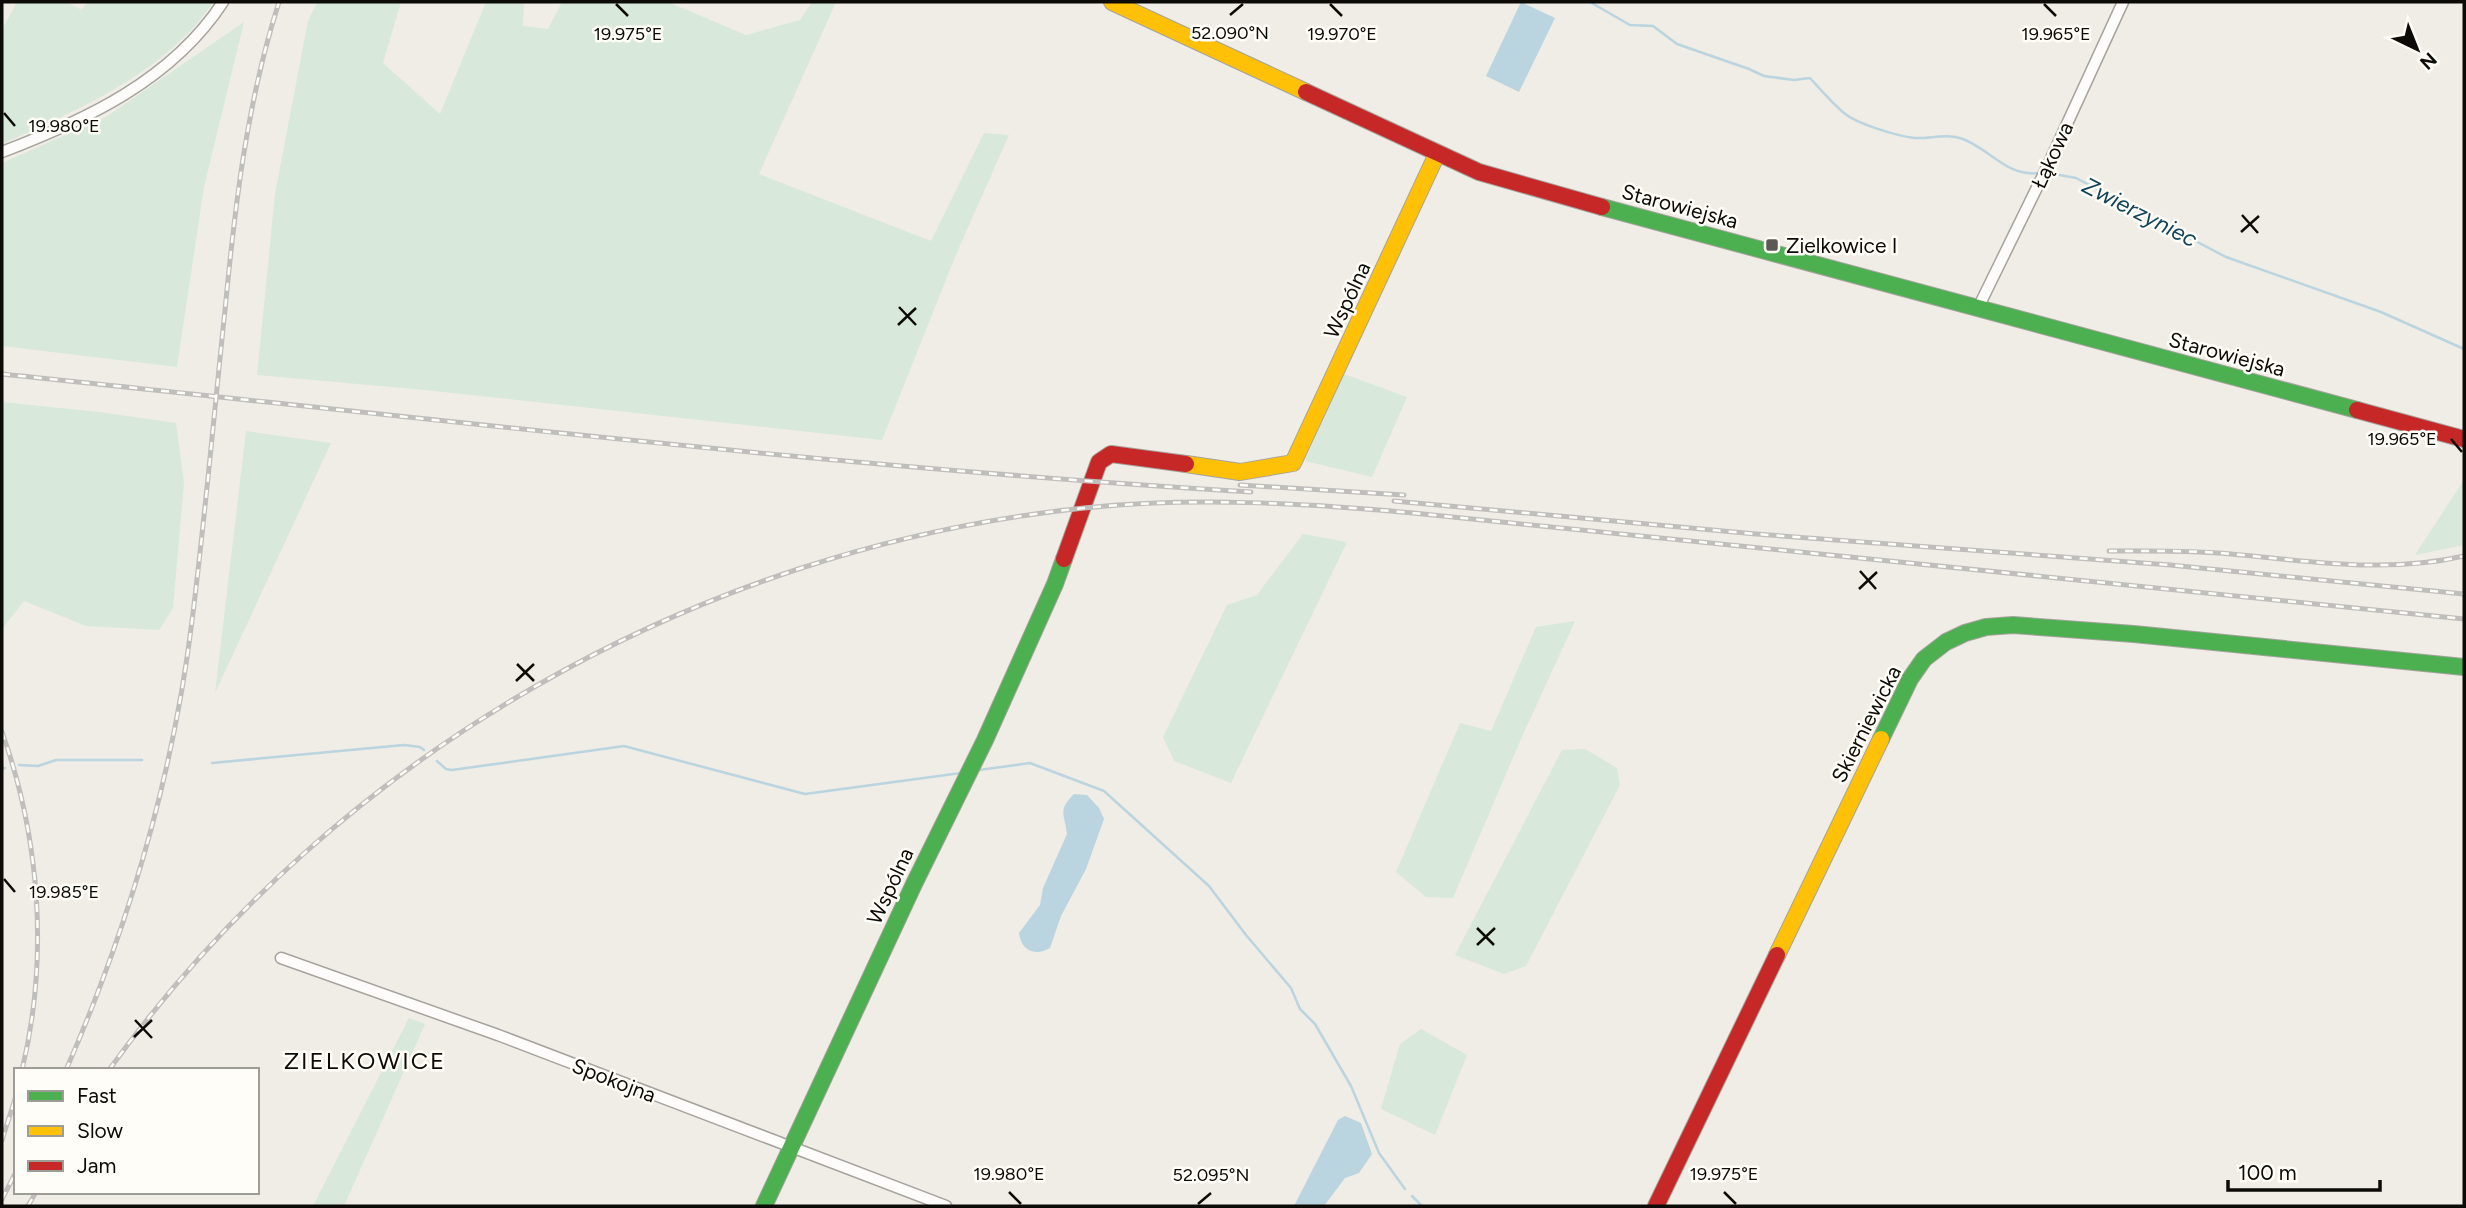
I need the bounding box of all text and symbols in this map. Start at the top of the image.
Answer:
north arrow [2382,14,2452,84]
text: 52.090°N [1191,22,1269,44]
text: 19.975°E [594,23,662,45]
text: 19.970°E [1307,23,1377,45]
text: 19.965°E [2021,23,2091,45]
text: N [2415,48,2441,74]
text: 19.980°E [28,115,100,137]
street label: Łąkowa [2026,118,2078,192]
water label: Zwierzyniec [2078,171,2203,253]
street label: Starowiejska [1619,178,1741,234]
place label: Zielkowice I [1786,233,1897,258]
marker: Zielkowice I [1764,237,1780,253]
street label: Wspólna [1318,258,1376,342]
street label: Starowiejska [2166,326,2288,382]
text: 19.965°E [2367,428,2437,450]
street label: Skierniewicka [1826,661,1906,787]
street label: Wspólna [861,844,919,928]
text: 19.985°E [29,881,99,903]
district label: ZIELKOWICE [284,1046,446,1075]
street label: Spokojna [569,1053,659,1107]
legend [14,1068,259,1194]
text: Fast [77,1083,117,1108]
text: Slow [77,1118,123,1143]
scale bar [2228,1148,2380,1192]
text: Jam [77,1153,116,1178]
text: 100 m [2238,1160,2297,1185]
text: 19.980°E [973,1163,1045,1185]
text: 19.975°E [1690,1163,1758,1185]
text: 52.095°N [1173,1164,1249,1186]

